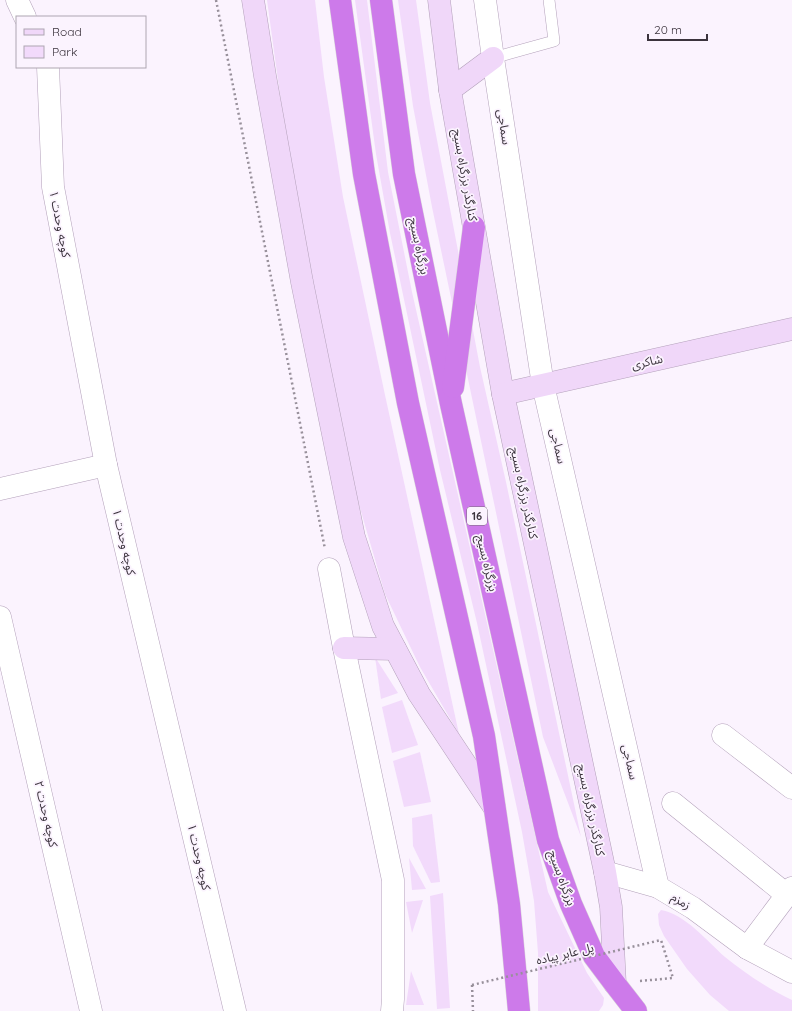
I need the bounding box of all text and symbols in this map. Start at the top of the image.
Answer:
legend [16,16,146,68]
scale bar [648,16,707,42]
text: 20 m [654,22,682,37]
text: Road [52,24,82,39]
text: Park [52,44,77,59]
street label: سماجی [494,108,515,146]
street label: کنارگذر بزرگراه بسیج [448,128,481,224]
street label: کوچه وحدت ۱ [46,189,75,260]
street label: بزرگراه بسیج [404,216,433,276]
street label: شاکری [630,351,664,372]
street label: سماجی [547,427,570,465]
street label: کنارگذر بزرگراه بسیج [505,446,542,542]
street label: کوچه وحدت ۱ [109,507,140,578]
road number: 16 [467,507,487,525]
street label: بزرگراه بسیج [472,533,501,593]
street label: سماجی [619,743,642,781]
street label: کنارگذر بزرگراه بسیج [572,763,609,859]
street label: کوچه وحدت ۲ [31,779,62,850]
street label: کوچه وحدت ۱ [184,822,215,893]
street label: بزرگراه بسیج [544,848,579,908]
street label: زمزم [668,889,694,914]
street label: پل عابر پیاده [535,940,595,968]

